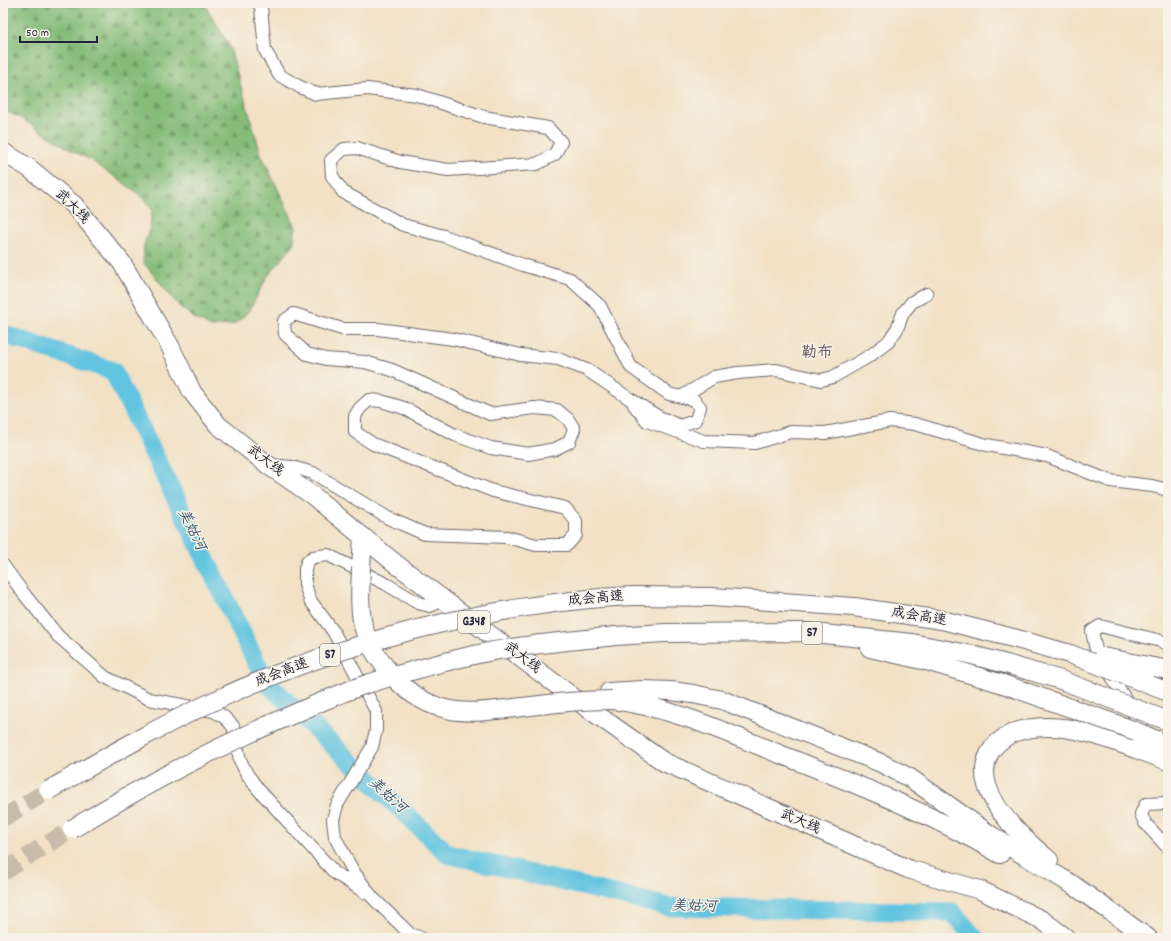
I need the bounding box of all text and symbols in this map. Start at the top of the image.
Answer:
scale bar [20,18,97,44]
text: 50 m [26,25,49,42]
street label: 武大线 [50,185,94,229]
district label: 勒布 [801,342,833,365]
street label: 武大线 [242,440,288,482]
water label: 美姑河 [171,505,212,558]
street label: 成会高速 [567,587,625,611]
street label: 成会高速 [890,603,948,631]
road number: G348 [458,611,490,633]
road number: S7 [802,622,822,644]
street label: 武大线 [499,637,545,679]
road number: S7 [320,644,340,666]
street label: 成会高速 [252,654,312,692]
water label: 美姑河 [363,773,413,821]
street label: 武大线 [777,804,823,840]
water label: 美姑河 [671,895,720,919]

